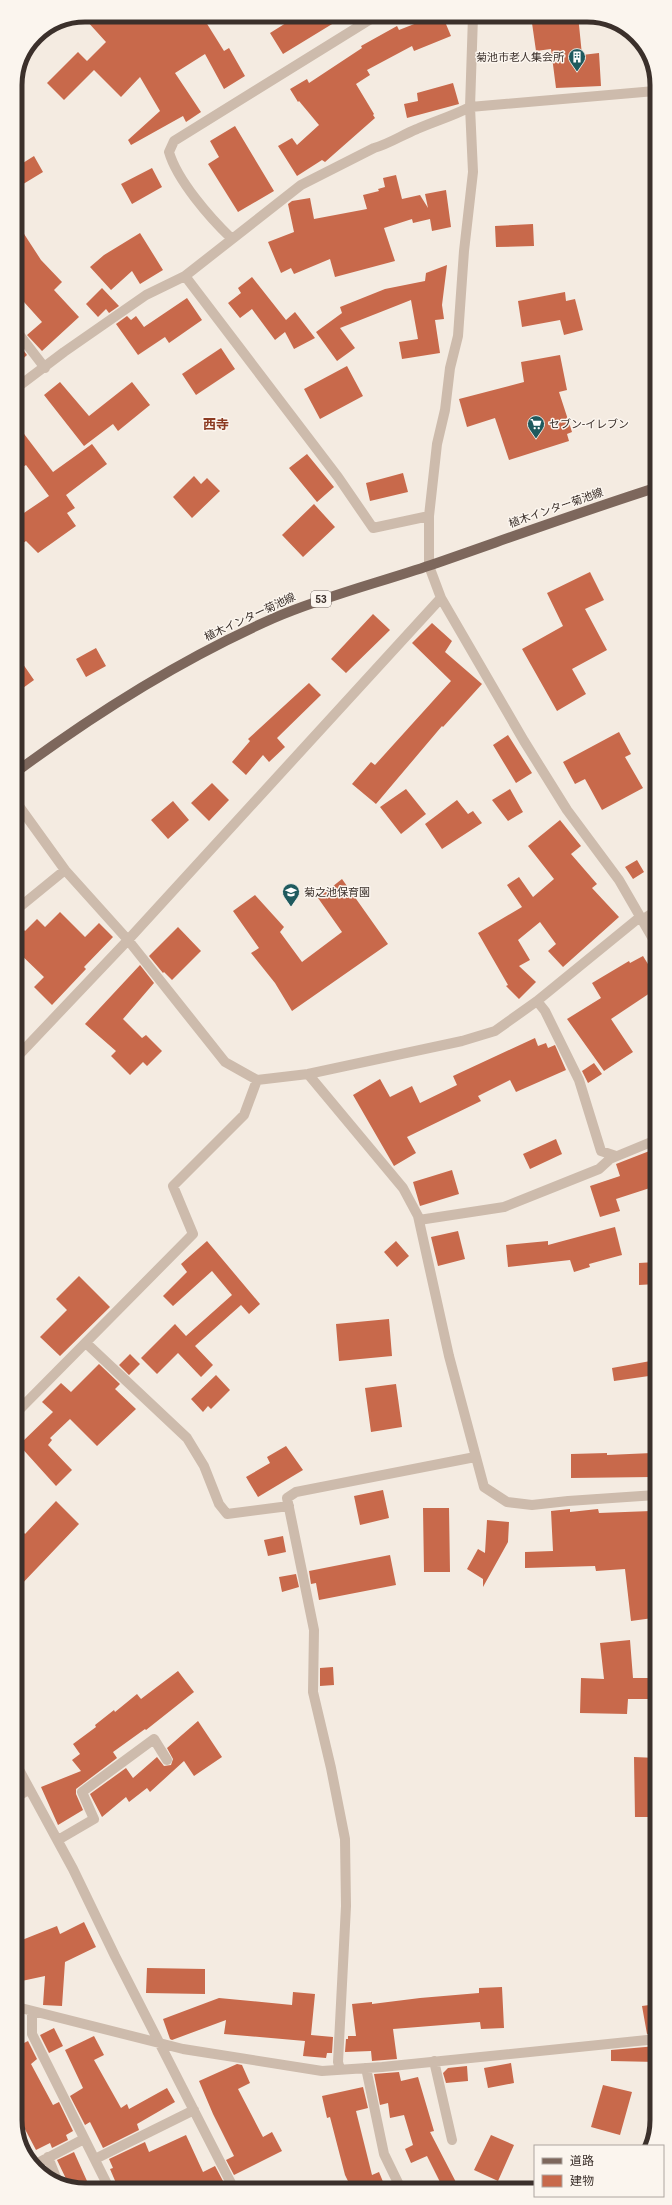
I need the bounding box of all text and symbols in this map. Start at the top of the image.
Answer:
building icon: 菊池市老人集会所 [567,47,587,72]
place label: 菊池市老人集会所 [476,51,565,64]
supermarket icon: セブン-イレブン [526,414,546,439]
district label: 西寺 [203,417,229,432]
place label: セブン-イレブン [549,418,629,431]
street label: 植木インター菊池線 [507,486,605,530]
street label: 植木インター菊池線 [202,590,298,644]
road number: 53 [311,591,331,607]
school or university icon: 菊之池保育園 [281,882,301,907]
place label: 菊之池保育園 [304,886,370,899]
legend [534,2145,664,2197]
text: 道路 [570,2154,594,2168]
text: 建物 [570,2174,594,2188]

